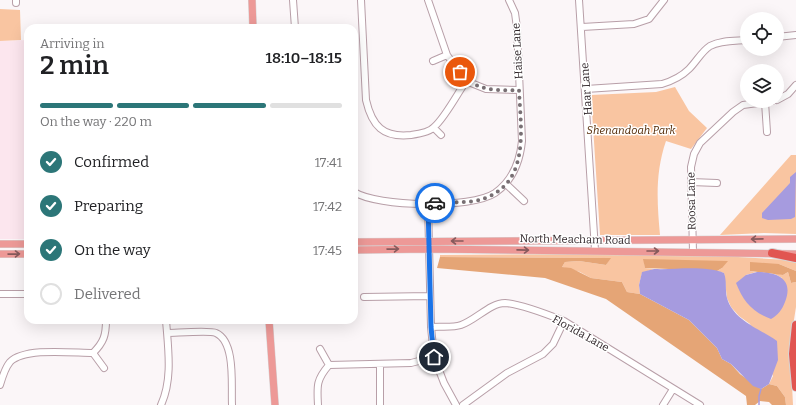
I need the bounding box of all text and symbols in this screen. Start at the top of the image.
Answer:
map controls [740,12,784,108]
button: locate [740,12,784,56]
street label: Haise Lane [510,23,525,79]
text: Arriving in [40,36,105,51]
text: 18:10–18:15 [266,49,342,67]
text: 2 min [40,50,109,81]
pin [443,55,477,89]
icon: bag [449,61,471,83]
street label: Haar Lane [578,62,595,116]
button: layers [740,64,784,108]
text: On the way · 220 m [40,114,152,129]
park label: Shenandoah Park [587,124,676,137]
icon: check [40,151,62,173]
text: Confirmed [74,153,149,171]
text: 17:41 [315,155,342,170]
street label: Roosa Lane [684,172,699,230]
courier [415,183,455,223]
icon: car [424,192,446,214]
icon: check [40,195,62,217]
text: Preparing [74,197,143,215]
text: 17:42 [313,199,342,214]
street label: North Meacham Road [519,232,631,247]
one-way arrow [751,235,764,243]
one-way arrow [451,237,464,245]
icon: check [40,239,62,261]
text: On the way [74,241,151,259]
text: 17:45 [313,243,342,258]
one-way arrow [386,246,399,253]
one-way arrow [516,246,529,253]
one-way arrow [646,247,659,255]
one-way arrow [7,250,20,258]
text: Delivered [74,285,141,303]
street label: Florida Lane [550,312,611,354]
pin [417,340,451,374]
icon: home [423,346,445,368]

